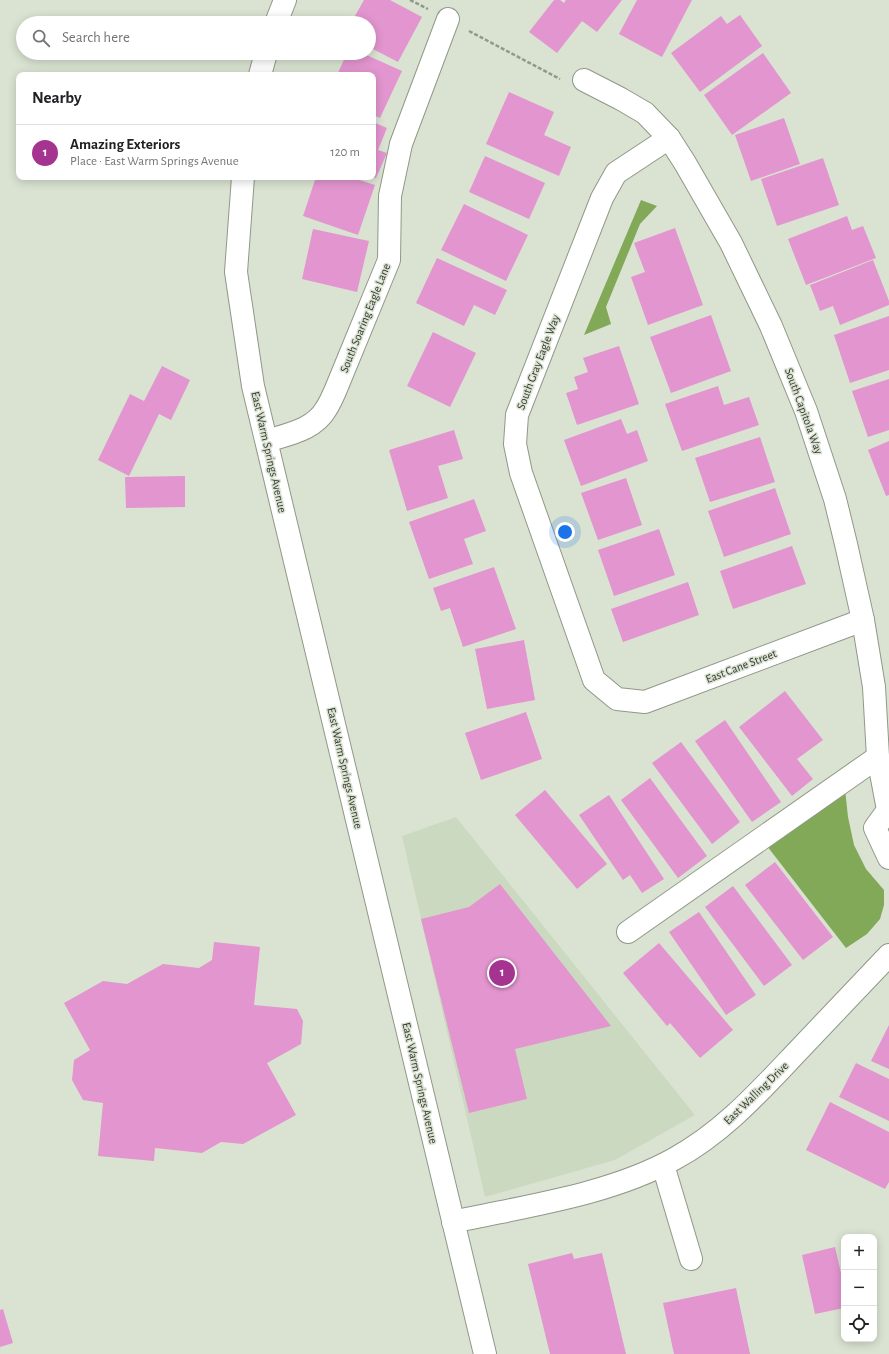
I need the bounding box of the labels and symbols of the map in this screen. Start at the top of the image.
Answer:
street label: South Soaring Eagle Lane [338,262,392,374]
street label: South Gray Eagle Way [514,313,563,412]
street label: South Capitola Way [782,366,825,456]
street label: East Warm Springs Avenue [249,390,289,514]
your location [555,522,575,542]
street label: East Cane Street [704,647,778,685]
street label: East Warm Springs Avenue [325,706,365,830]
pin: 1 [489,958,515,988]
street label: East Warm Springs Avenue [400,1021,440,1145]
street label: East Walling Drive [721,1059,791,1127]

